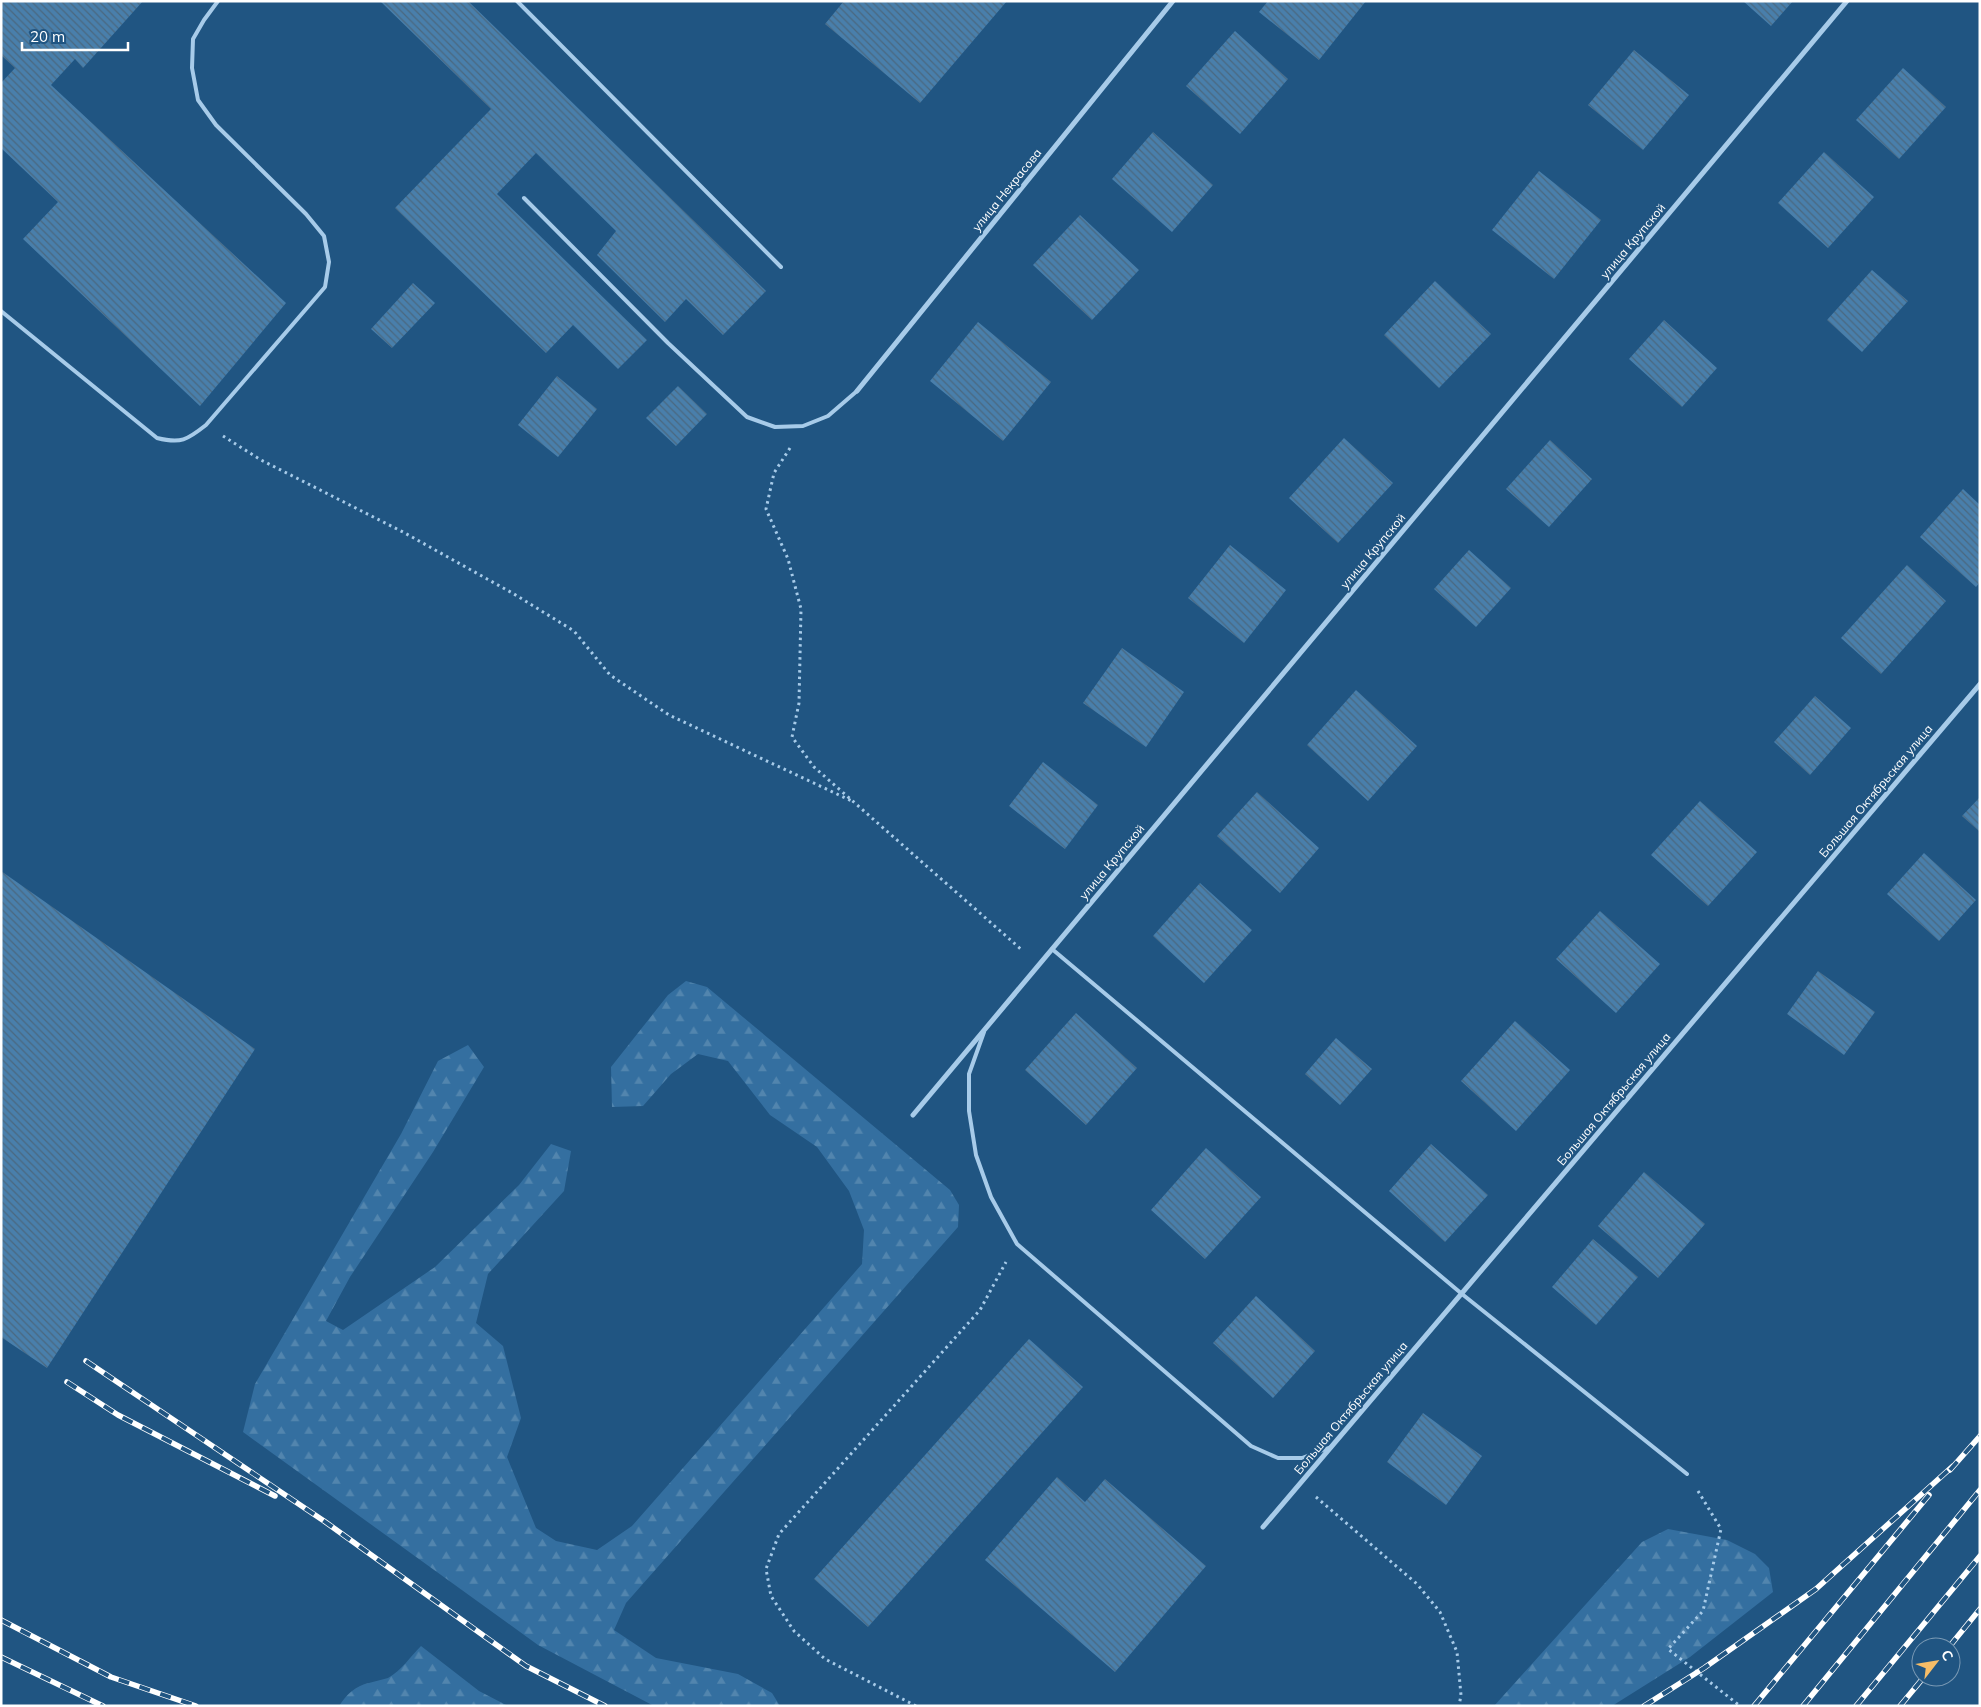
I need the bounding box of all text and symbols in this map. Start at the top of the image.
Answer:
scale bar [22,20,129,52]
text: 20 m [30,27,65,46]
street label: улица Некрасова [969,145,1045,234]
street label: улица Крупской [1597,200,1668,281]
street label: улица Крупской [1337,510,1408,591]
street label: Большая Октябрьская улица [1816,721,1936,860]
street label: улица Крупской [1076,821,1147,902]
street label: Большая Октябрьская улица [1554,1029,1674,1168]
street label: Большая Октябрьская улица [1291,1338,1411,1477]
north arrow [1911,1637,1961,1687]
text: С [1937,1647,1957,1664]

